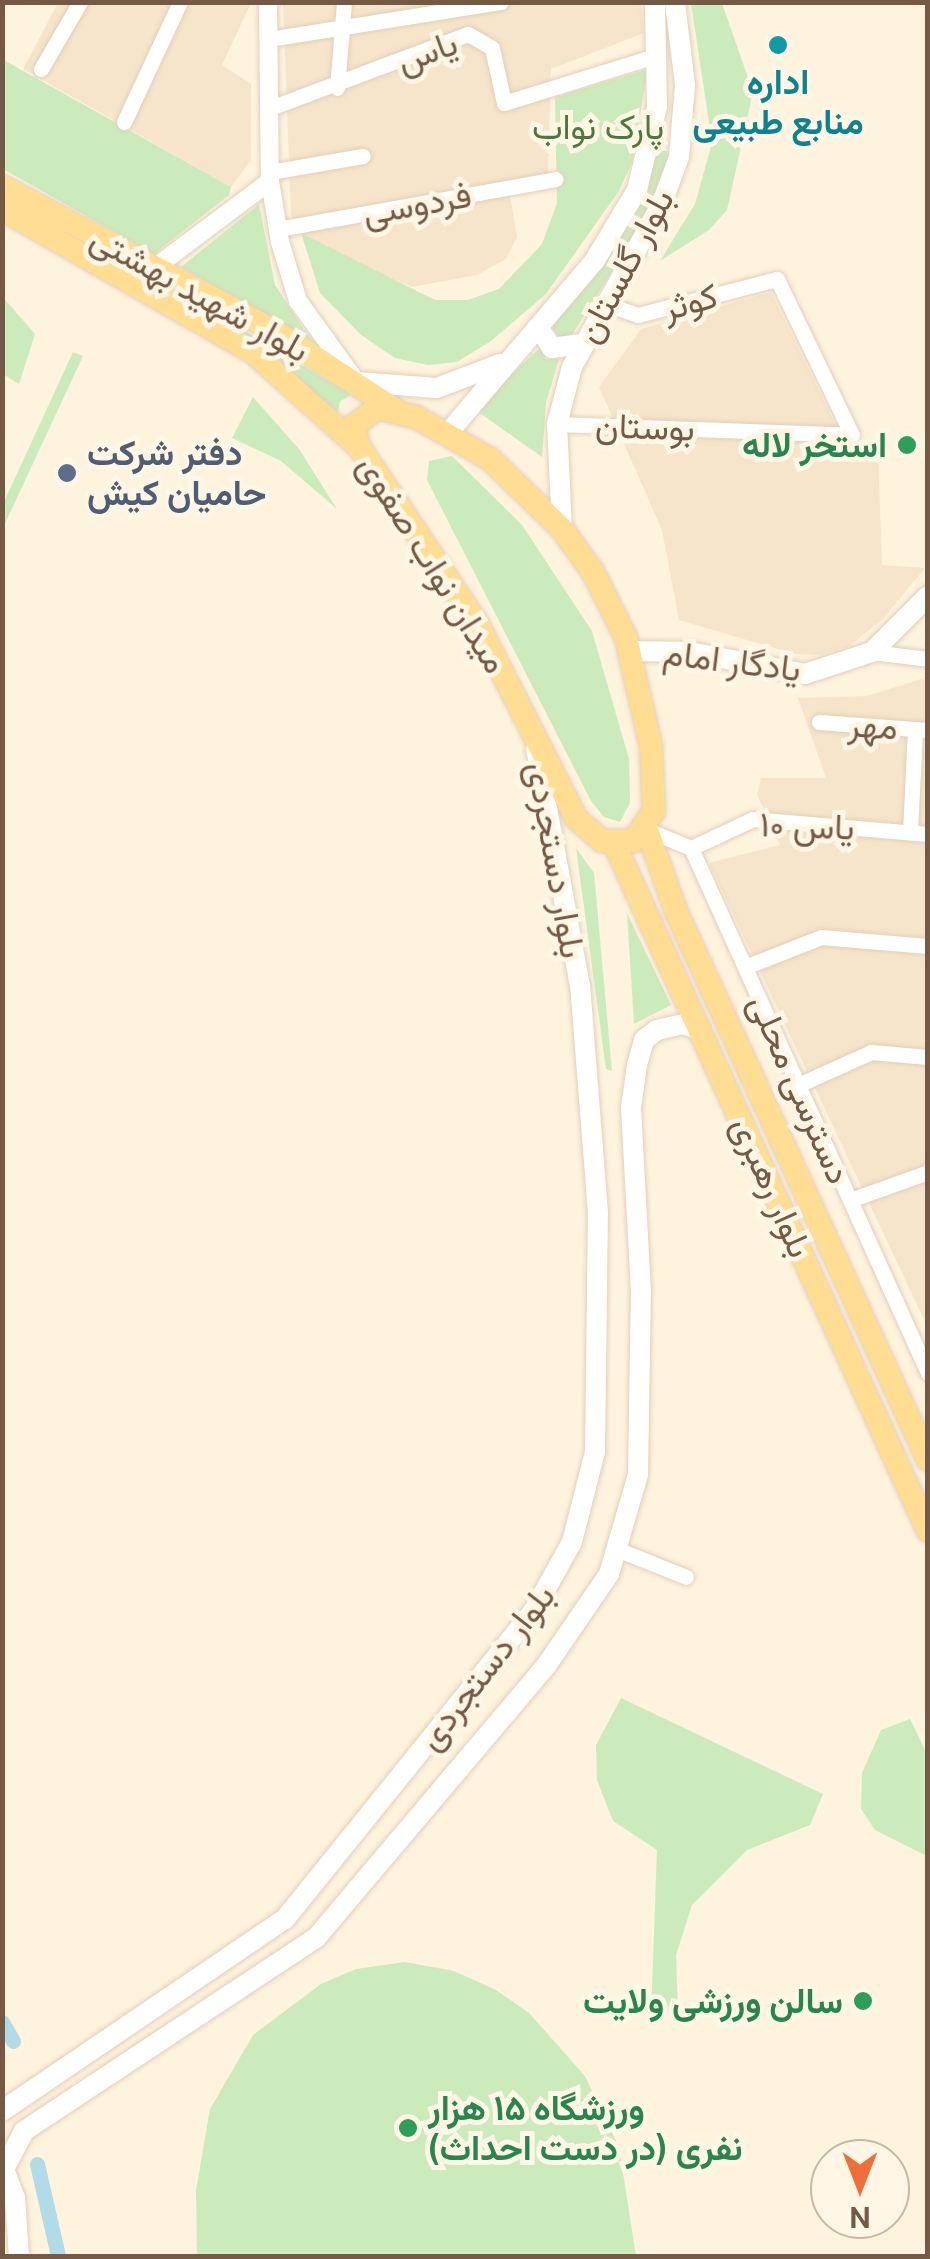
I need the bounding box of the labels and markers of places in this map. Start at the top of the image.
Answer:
marker: اداره منابع طبیعی [767,34,789,56]
place label: اداره منابع طبیعی [692,61,864,143]
place label: استخر لاله [742,424,887,466]
place label: دفتر شرکت حامیان کیش [87,432,266,514]
marker: استخر لاله [896,434,918,456]
marker: دفتر شرکت حامیان کیش [56,462,78,484]
place label: سالن ورزشی ولایت [583,1980,843,2022]
marker: سالن ورزشی ولایت [852,1990,874,2012]
place label: ورزشگاه ۱۵ هزار نفری (در دست احداث) [428,2087,743,2169]
marker: ورزشگاه ۱۵ هزار نفری (در دست احداث) [397,2117,419,2139]

